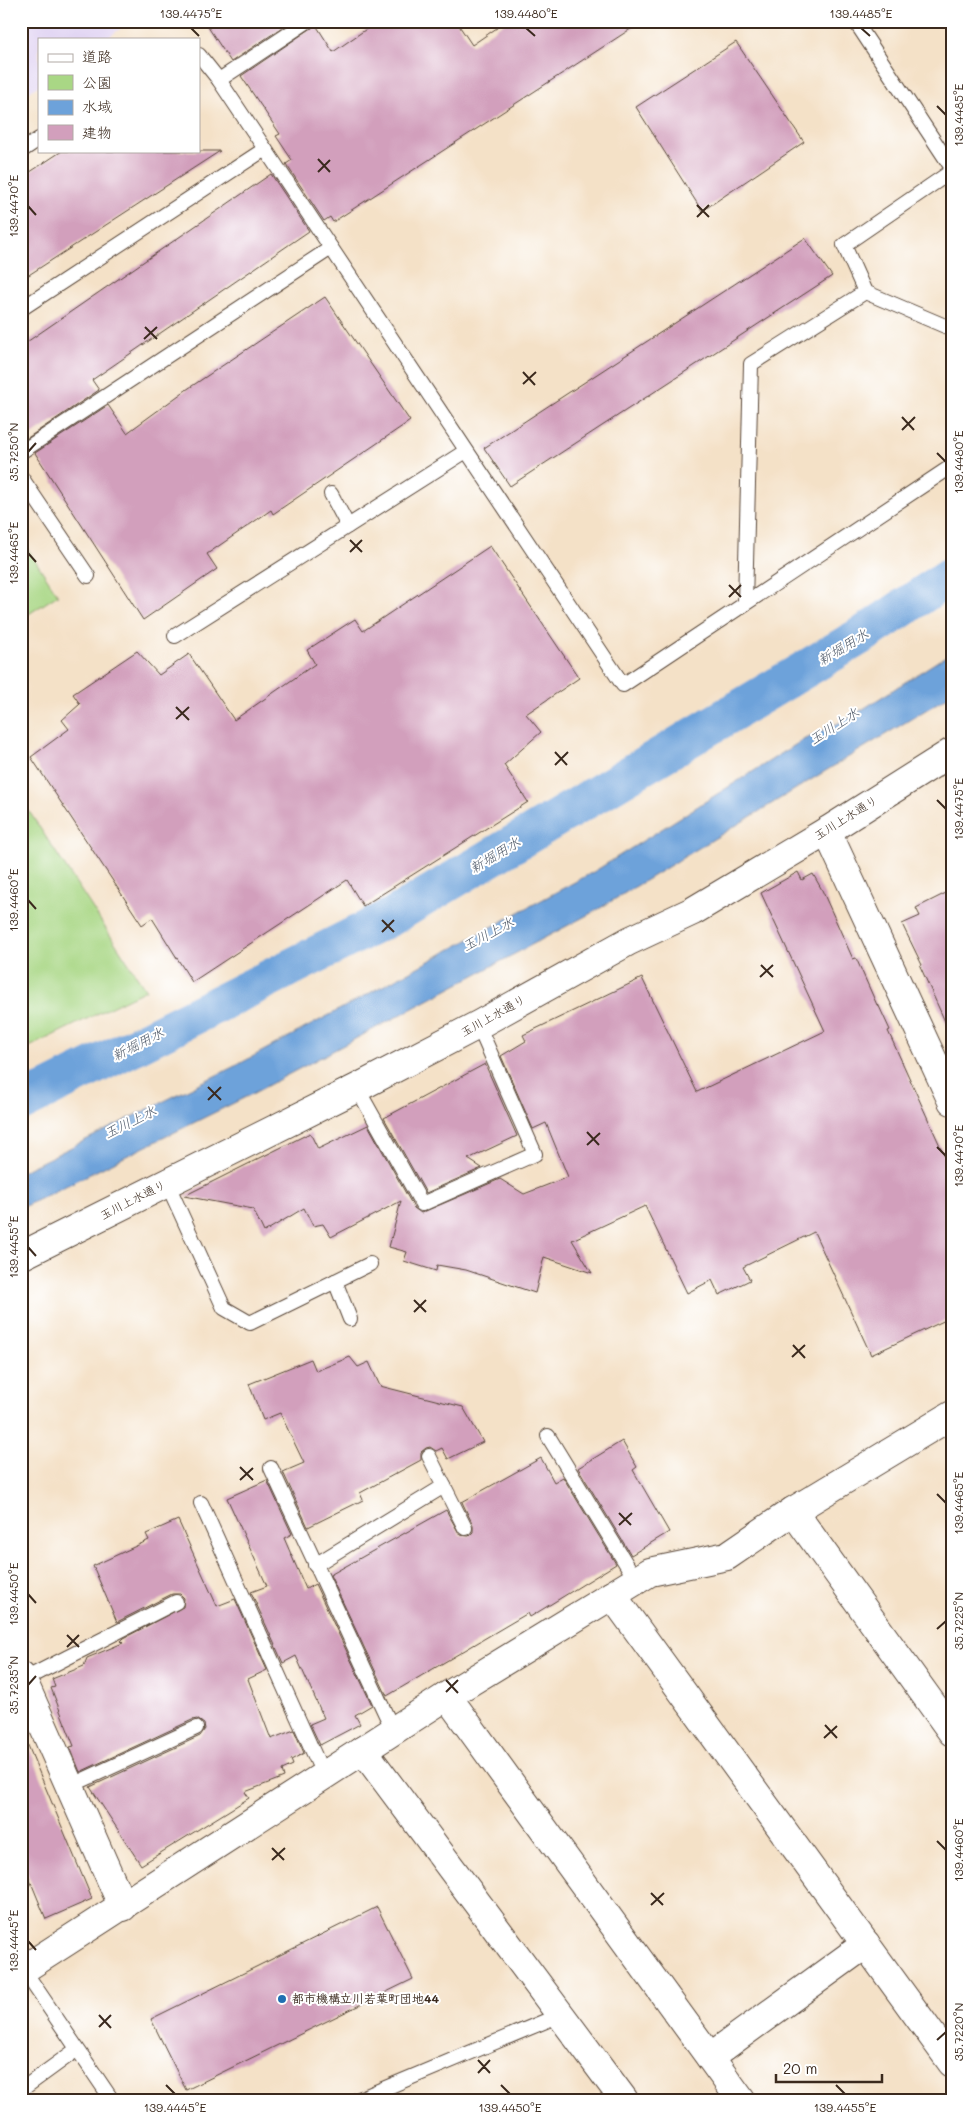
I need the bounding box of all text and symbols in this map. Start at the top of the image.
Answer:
text: 139.4475°E [160,5,222,21]
text: 139.4480°E [494,5,558,21]
text: 139.4485°E [830,5,893,21]
legend [38,38,200,152]
text: 道路 [82,46,112,66]
text: 公園 [82,72,112,92]
text: 139.4485°E [950,83,966,146]
text: 水域 [82,96,112,116]
text: 建物 [82,122,112,142]
text: 139.4470°E [5,175,21,237]
text: 35.7250°N [5,423,21,481]
text: 139.4480°E [950,430,966,494]
text: 139.4465°E [5,521,21,584]
water label: 新堀用水 [814,624,872,669]
water label: 玉川上水 [805,703,863,748]
text: 139.4475°E [950,778,966,840]
street label: 玉川上水通り [811,791,880,843]
water label: 新堀用水 [466,832,524,877]
text: 139.4460°E [5,868,21,932]
water label: 玉川上水 [459,912,517,955]
street label: 玉川上水通り [457,991,528,1040]
water label: 新堀用水 [109,1022,167,1065]
water label: 玉川上水 [100,1101,159,1142]
text: 139.4470°E [950,1125,966,1187]
street label: 玉川上水通り [97,1176,168,1223]
text: 139.4455°E [5,1216,21,1278]
text: 139.4465°E [950,1471,966,1534]
text: 139.4450°E [5,1562,21,1626]
text: 35.7225°N [950,1592,966,1650]
text: 35.7235°N [5,1656,21,1714]
text: 139.4460°E [950,1818,966,1882]
text: 139.4445°E [5,1910,21,1972]
place label: 都市機構立川若葉町団地44 [292,1990,440,2006]
marker: 都市機構立川若葉町団地44 [276,1993,288,2005]
text: 35.7220°N [950,2003,966,2061]
scale bar [776,2051,882,2083]
text: 20 m [783,2058,817,2078]
text: 139.4445°E [144,2099,206,2115]
text: 139.4450°E [478,2099,542,2115]
text: 139.4455°E [814,2099,876,2115]

